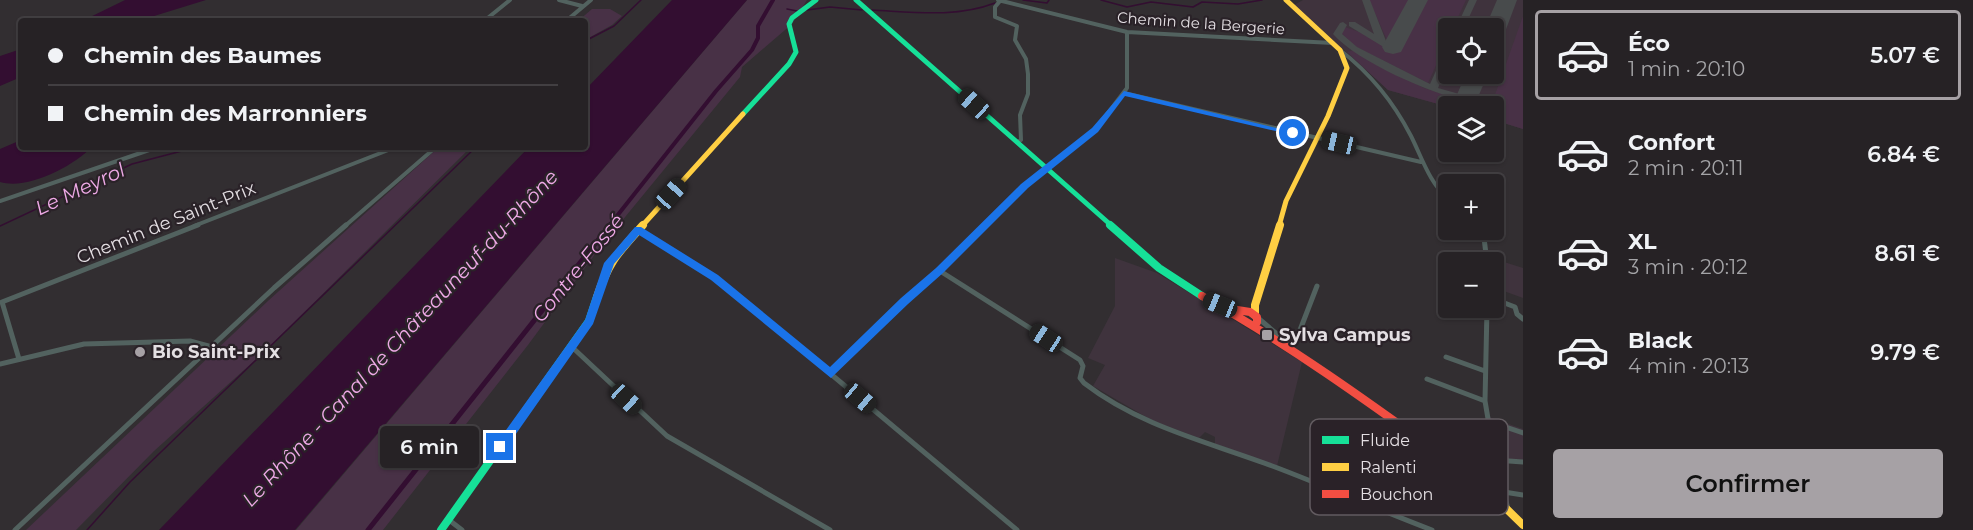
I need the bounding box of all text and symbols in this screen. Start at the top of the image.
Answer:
street label: Chemin de la Bergerie [1116,8,1286,38]
map controls [1438,18,1504,318]
button: locate [1438,18,1504,84]
icon: car [1556,28,1610,82]
text: Éco [1628,30,1670,57]
text: Chemin des Baumes [84,42,322,69]
text: 5.07 € [1870,42,1940,69]
text: 1 min · 20:10 [1628,57,1745,81]
car [955,85,993,123]
button: layers [1438,96,1504,162]
text: Chemin des Marronniers [84,100,367,127]
route start [1279,119,1306,146]
icon: car [1556,127,1610,181]
text: Confort [1628,129,1715,156]
car [1319,130,1359,156]
text: 6.84 € [1867,141,1940,168]
text: 2 min · 20:11 [1628,156,1743,180]
water label: Le Meyrol [31,157,129,220]
water label: Le Rhône - Canal de Châteauneuf-du-Rhône [237,165,563,511]
button: + [1438,174,1504,240]
car [652,175,690,213]
street label: Chemin de Saint-Prix [73,177,259,269]
water label: Contre-Fossé [527,209,629,327]
icon: car [1556,226,1610,280]
text: XL [1628,228,1657,255]
text: 8.61 € [1874,240,1940,267]
button: − [1438,252,1504,318]
text: 3 min · 20:12 [1628,255,1748,279]
car [1200,290,1240,320]
car [1026,321,1066,355]
place label: Sylva Campus [1279,324,1411,346]
icon: car [1556,325,1610,379]
text: Black [1628,327,1692,354]
marker: Sylva Campus [1260,328,1274,342]
text: 9.79 € [1871,339,1940,366]
place label: Bio Saint-Prix [152,341,280,363]
marker: Bio Saint-Prix [133,345,147,359]
text: 4 min · 20:13 [1628,354,1749,378]
car [607,380,645,418]
car [840,380,880,416]
legend [1310,419,1508,515]
callout: 6 min [380,426,479,468]
text: Fluide [1360,431,1410,450]
route end [486,433,513,460]
text: 6 min [400,435,459,459]
button: Confirmer [1553,449,1943,518]
text: Ralenti [1360,458,1417,477]
text: Bouchon [1360,485,1433,504]

